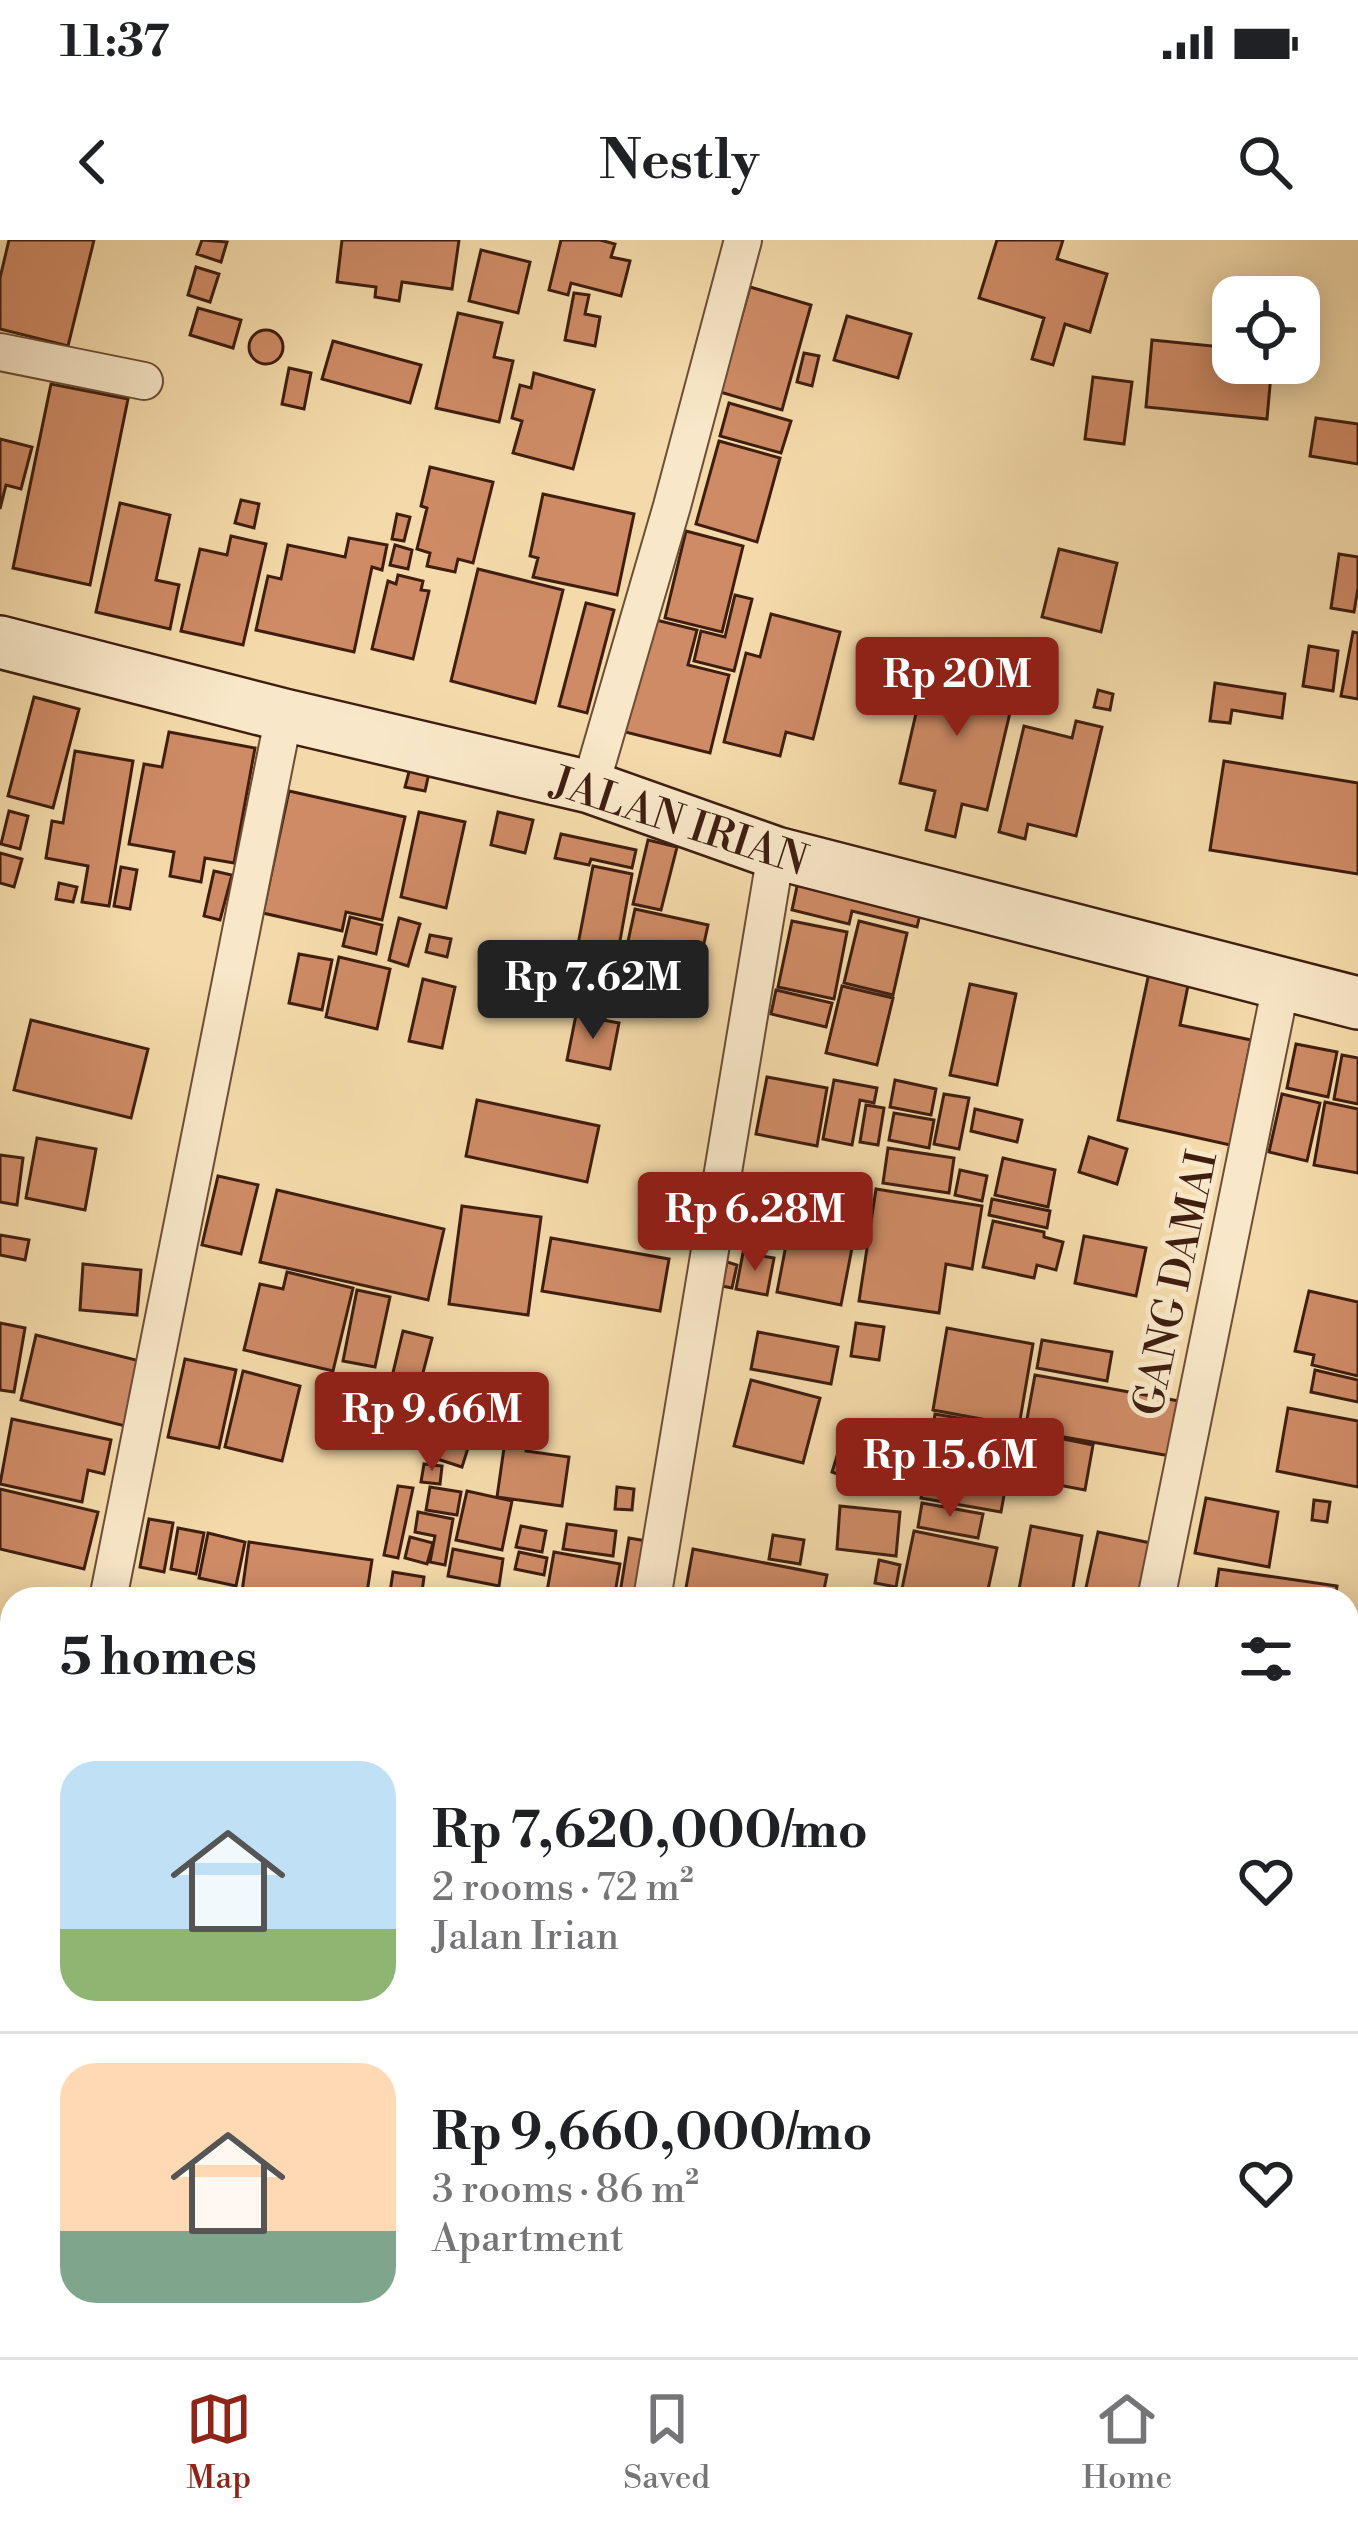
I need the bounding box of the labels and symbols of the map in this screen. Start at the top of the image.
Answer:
pin: Rp 20M [859,637,1055,739]
street label: JALAN IRIAN [543,756,814,889]
pin: Rp 7.62M [469,940,717,1042]
street label: GANG DAMAI [1123,1146,1230,1421]
pin: Rp 6.28M [631,1172,879,1274]
pin: Rp 9.66M [308,1372,556,1474]
pin: Rp 15.6M [826,1418,1074,1520]

